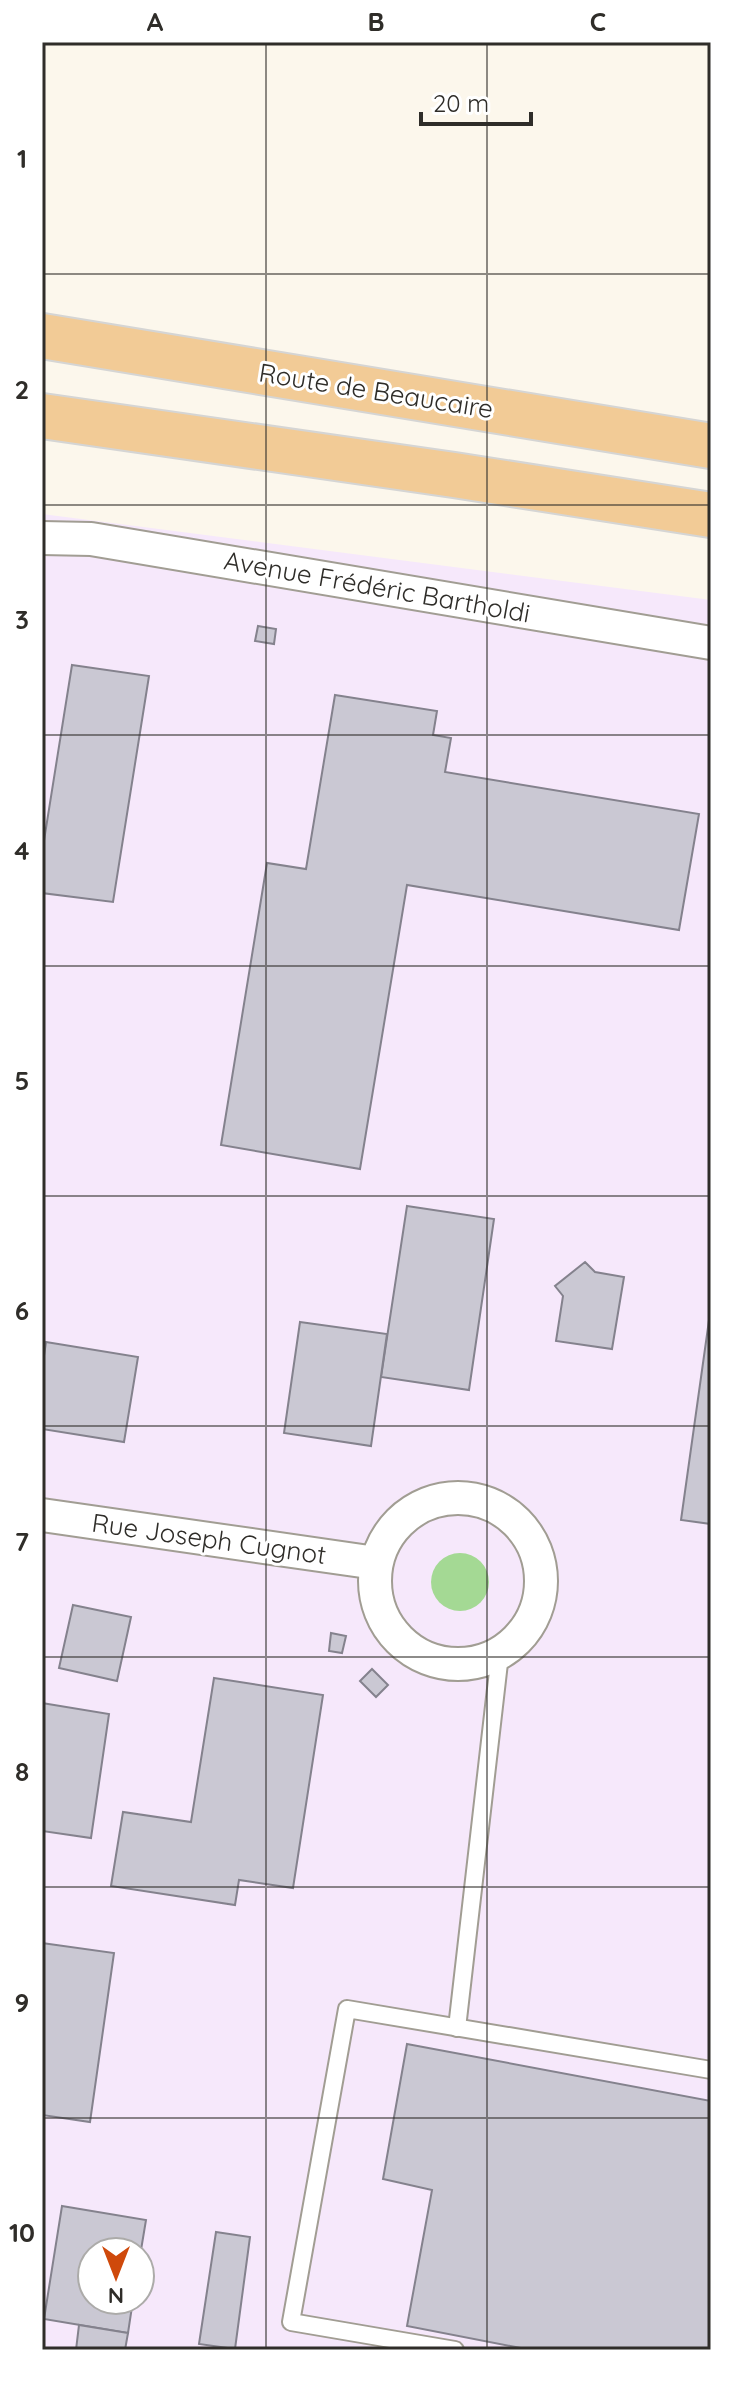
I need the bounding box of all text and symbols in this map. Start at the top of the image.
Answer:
text: A [147,5,164,38]
text: B [367,5,385,38]
text: C [590,5,606,38]
scale bar [421,76,531,126]
text: 20 m [433,88,489,118]
text: 1 [17,142,27,175]
street label: Route de Beaucaire [257,356,496,425]
text: 2 [15,373,29,406]
street label: Avenue Frédéric Bartholdi [221,543,533,630]
text: 3 [15,603,29,636]
text: 4 [14,834,30,867]
text: 5 [15,1064,29,1097]
text: 6 [15,1294,29,1327]
street label: Rue Joseph Cugnot [90,1506,328,1571]
text: 7 [15,1525,29,1558]
text: 8 [15,1755,29,1788]
text: 9 [15,1986,29,2019]
text: 10 [9,2216,35,2249]
north arrow [76,2236,156,2316]
text: N [108,2282,124,2310]

